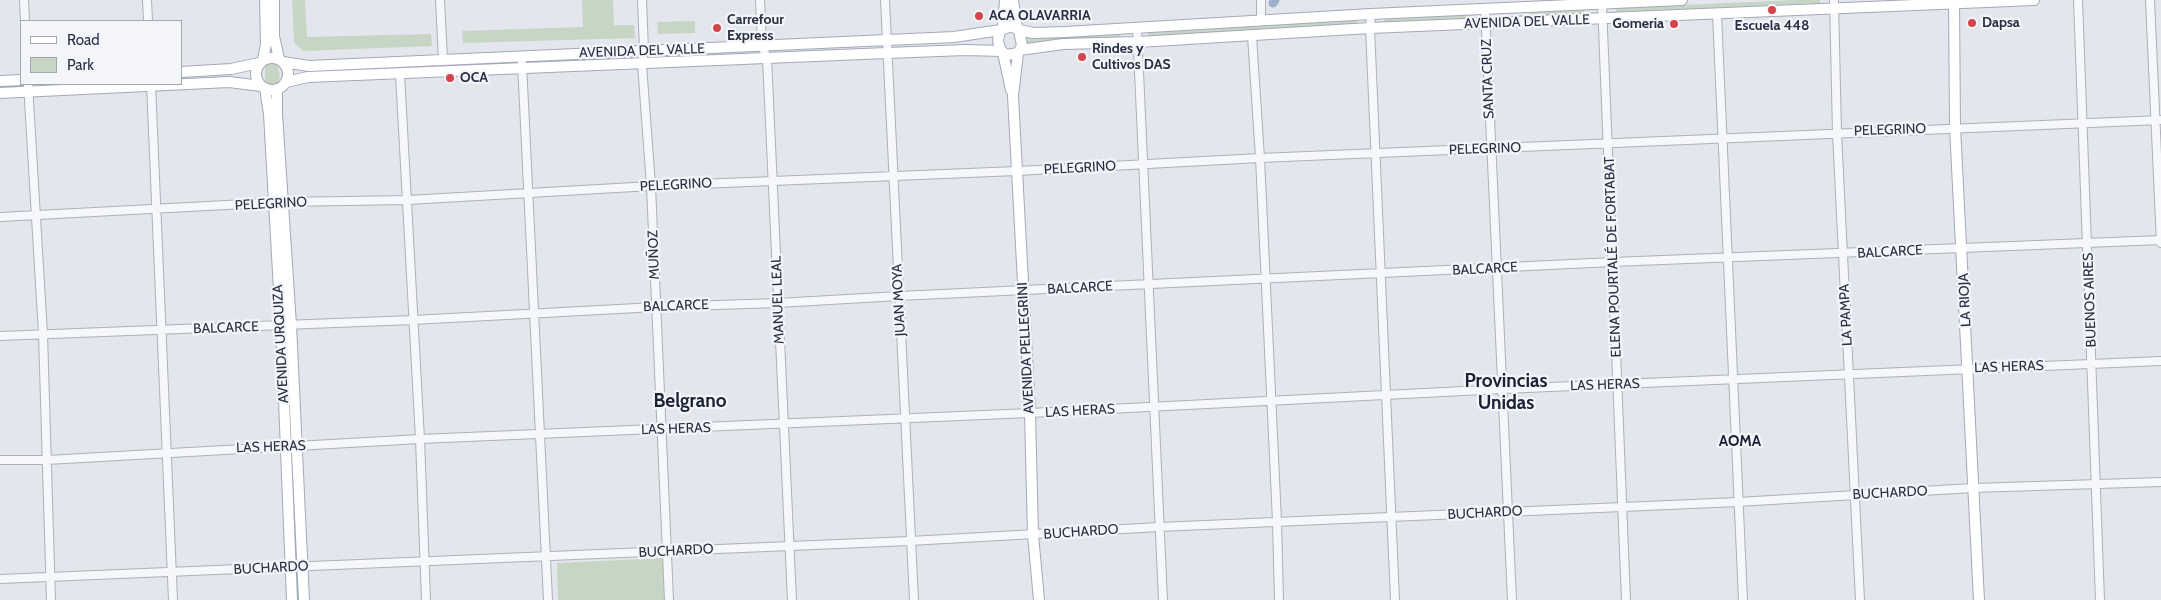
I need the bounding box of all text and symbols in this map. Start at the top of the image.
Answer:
marker: Escuela 448 [1766,4,1778,16]
place label: ACA OLAVARRIA [989,8,1091,24]
marker: ACA OLAVARRIA [973,10,985,22]
street label: AVENIDA DEL VALLE [1464,11,1590,33]
place label: Carrefour Express [727,12,784,44]
place label: Dapsa [1982,15,2020,31]
place label: Gomeria [1612,16,1664,32]
marker: Dapsa [1966,17,1978,29]
marker: Gomeria [1668,18,1680,30]
place label: Escuela 448 [1735,18,1809,34]
legend [20,20,182,85]
marker: Carrefour Express [711,22,723,34]
text: Road [67,31,100,49]
street label: SANTA CRUZ [1478,39,1498,119]
street label: AVENIDA DEL VALLE [579,40,705,62]
place label: Rindes y Cultivos DAS [1092,41,1171,74]
marker: Rindes y Cultivos DAS [1076,51,1088,63]
text: Park [67,56,94,74]
place label: OCA [460,70,488,86]
marker: OCA [444,72,456,84]
street label: PELEGRINO [1854,120,1926,140]
street label: PELEGRINO [1449,139,1521,159]
street label: ELENA POURTALÉ DE FORTABAT [1601,156,1625,358]
street label: PELEGRINO [1043,158,1117,178]
street label: PELEGRINO [639,175,713,195]
street label: PELEGRINO [234,194,308,214]
street label: MUÑOZ [645,230,663,280]
street label: BALCARCE [1857,242,1923,262]
street label: BUENOS AIRES [2080,252,2100,348]
street label: MANUEL LEAL [768,256,788,344]
street label: BALCARCE [1452,259,1518,279]
street label: JUAN MOYA [889,263,909,337]
street label: LA RIOJA [1955,273,1975,327]
street label: BALCARCE [1047,278,1113,298]
street label: AVENIDA PELLEGRINI [1014,282,1038,414]
street label: LA PAMPA [1836,283,1856,347]
street label: AVENIDA URQUIZA [270,284,292,404]
street label: BALCARCE [643,296,709,316]
street label: BALCARCE [193,318,259,338]
street label: LAS HERAS [1974,357,2044,377]
district label: Provincias Unidas [1464,370,1548,414]
street label: LAS HERAS [1570,375,1640,395]
district label: Belgrano [653,390,727,412]
street label: LAS HERAS [1045,401,1115,421]
street label: LAS HERAS [641,419,711,439]
district label: AOMA [1719,433,1761,451]
street label: LAS HERAS [236,437,306,457]
street label: BUCHARDO [1852,483,1928,503]
street label: BUCHARDO [1447,503,1523,523]
street label: BUCHARDO [1043,521,1119,543]
street label: BUCHARDO [638,541,714,561]
street label: BUCHARDO [233,558,309,578]

